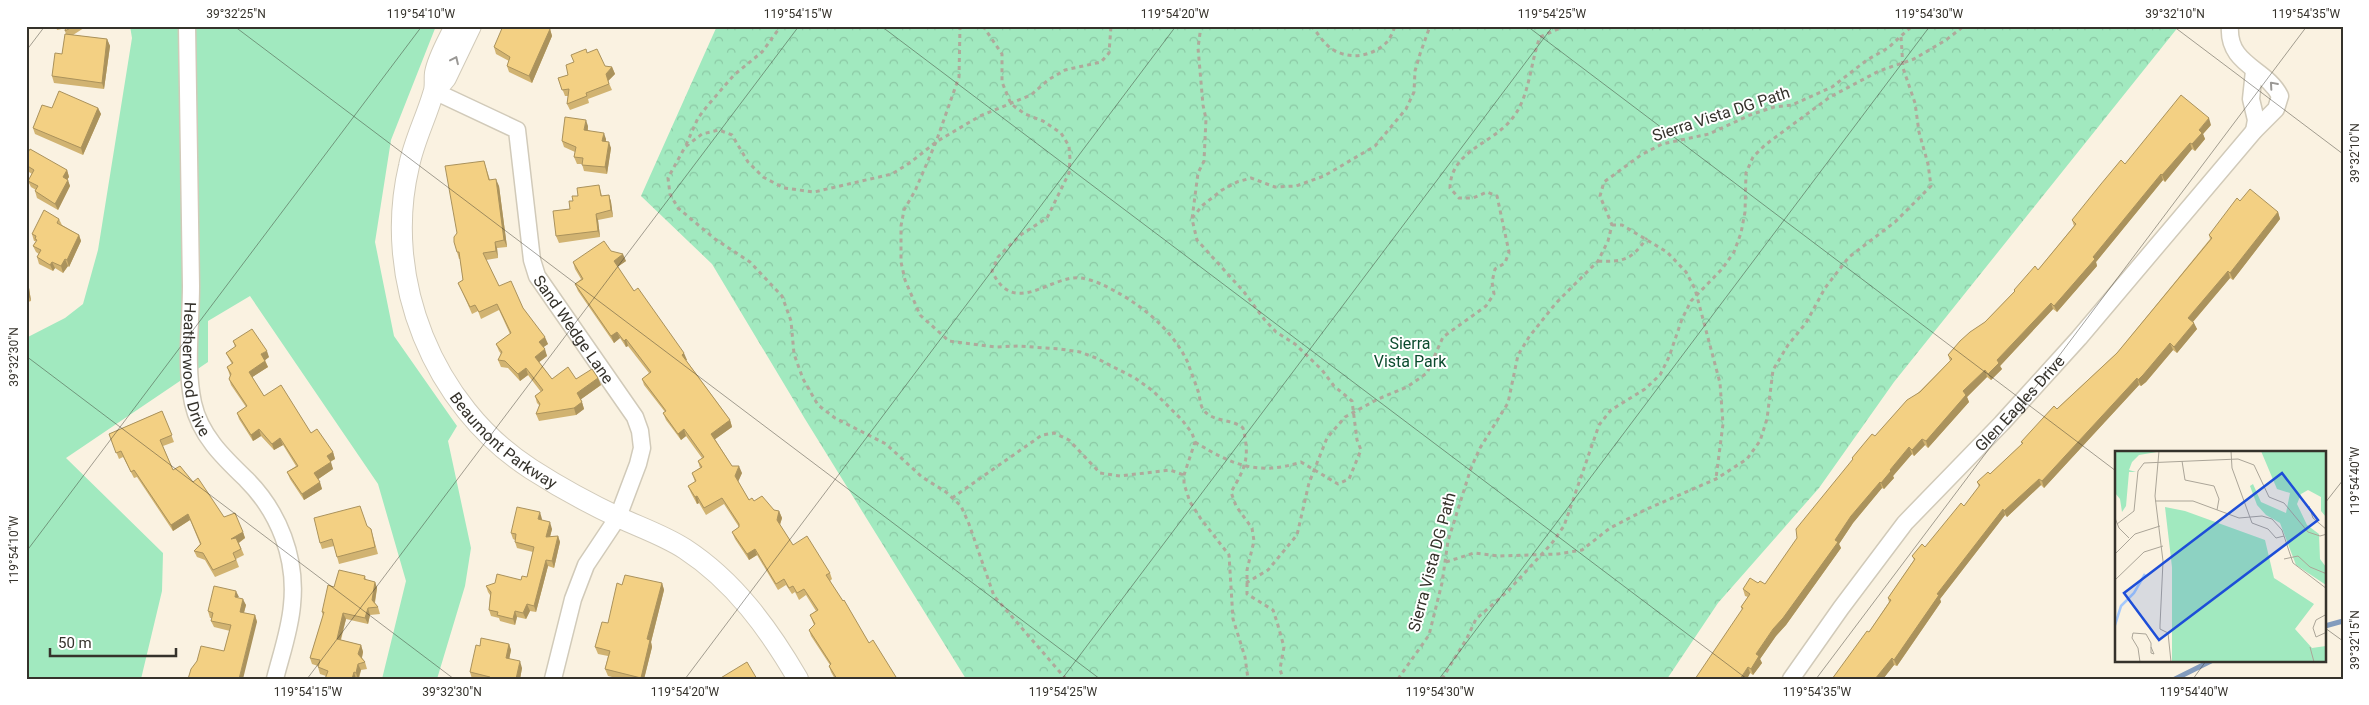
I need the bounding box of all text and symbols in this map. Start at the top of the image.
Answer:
text: 39°32'25"N [206,7,266,21]
text: 119°54'10"W [387,7,455,21]
text: 119°54'15"W [764,7,832,21]
text: 119°54'20"W [1141,7,1209,21]
text: 119°54'25"W [1518,7,1586,21]
text: 119°54'30"W [1895,7,1963,21]
text: 39°32'10"N [2145,7,2205,21]
text: 119°54'35"W [2272,7,2340,21]
one-way arrow [449,57,459,66]
one-way arrow [2270,82,2278,91]
street label: Sierra Vista DG Path [1650,83,1792,145]
text: 39°32'10"N [2348,123,2362,183]
street label: Sand Wedge Lane [530,271,618,387]
street label: Heatherwood Drive [179,302,215,440]
text: 39°32'30"N [7,327,21,387]
park label: Sierra Vista Park [1374,334,1447,371]
street label: Glen Eagles Drive [1971,351,2068,455]
street label: Beaumont Parkway [446,388,561,493]
text: 119°54'40"W [2348,447,2362,515]
inset map [2115,451,2326,662]
street label: Sierra Vista DG Path [1404,490,1460,634]
text: 119°54'10"W [7,516,21,584]
text: 39°32'15"N [2348,610,2362,670]
scale bar [50,625,176,657]
text: 50 m [58,634,92,652]
text: 119°54'15"W [274,685,342,699]
text: 39°32'30"N [422,685,482,699]
text: 119°54'20"W [651,685,719,699]
text: 119°54'25"W [1029,685,1097,699]
text: 119°54'30"W [1406,685,1474,699]
text: 119°54'35"W [1783,685,1851,699]
text: 119°54'40"W [2160,685,2228,699]

